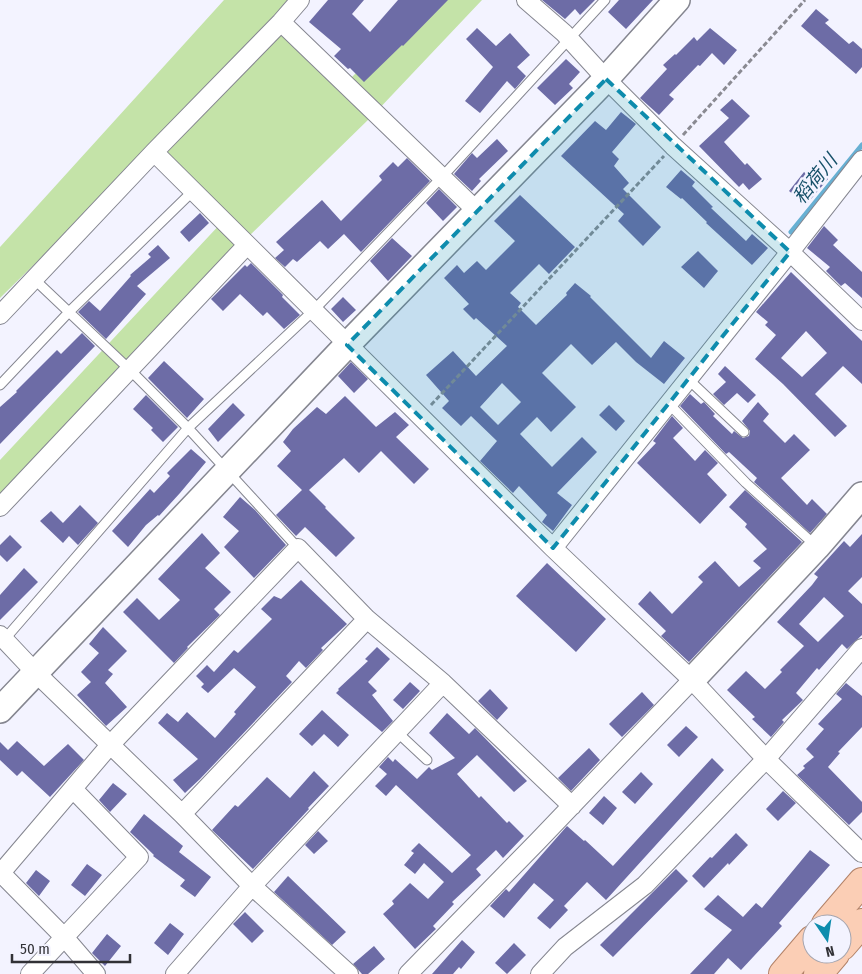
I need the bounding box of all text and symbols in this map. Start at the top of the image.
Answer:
water label: 稻荷川 [788,148,843,208]
north arrow [802,914,852,964]
scale bar [12,932,130,964]
text: 50 m [20,940,50,958]
text: N [824,942,836,960]

